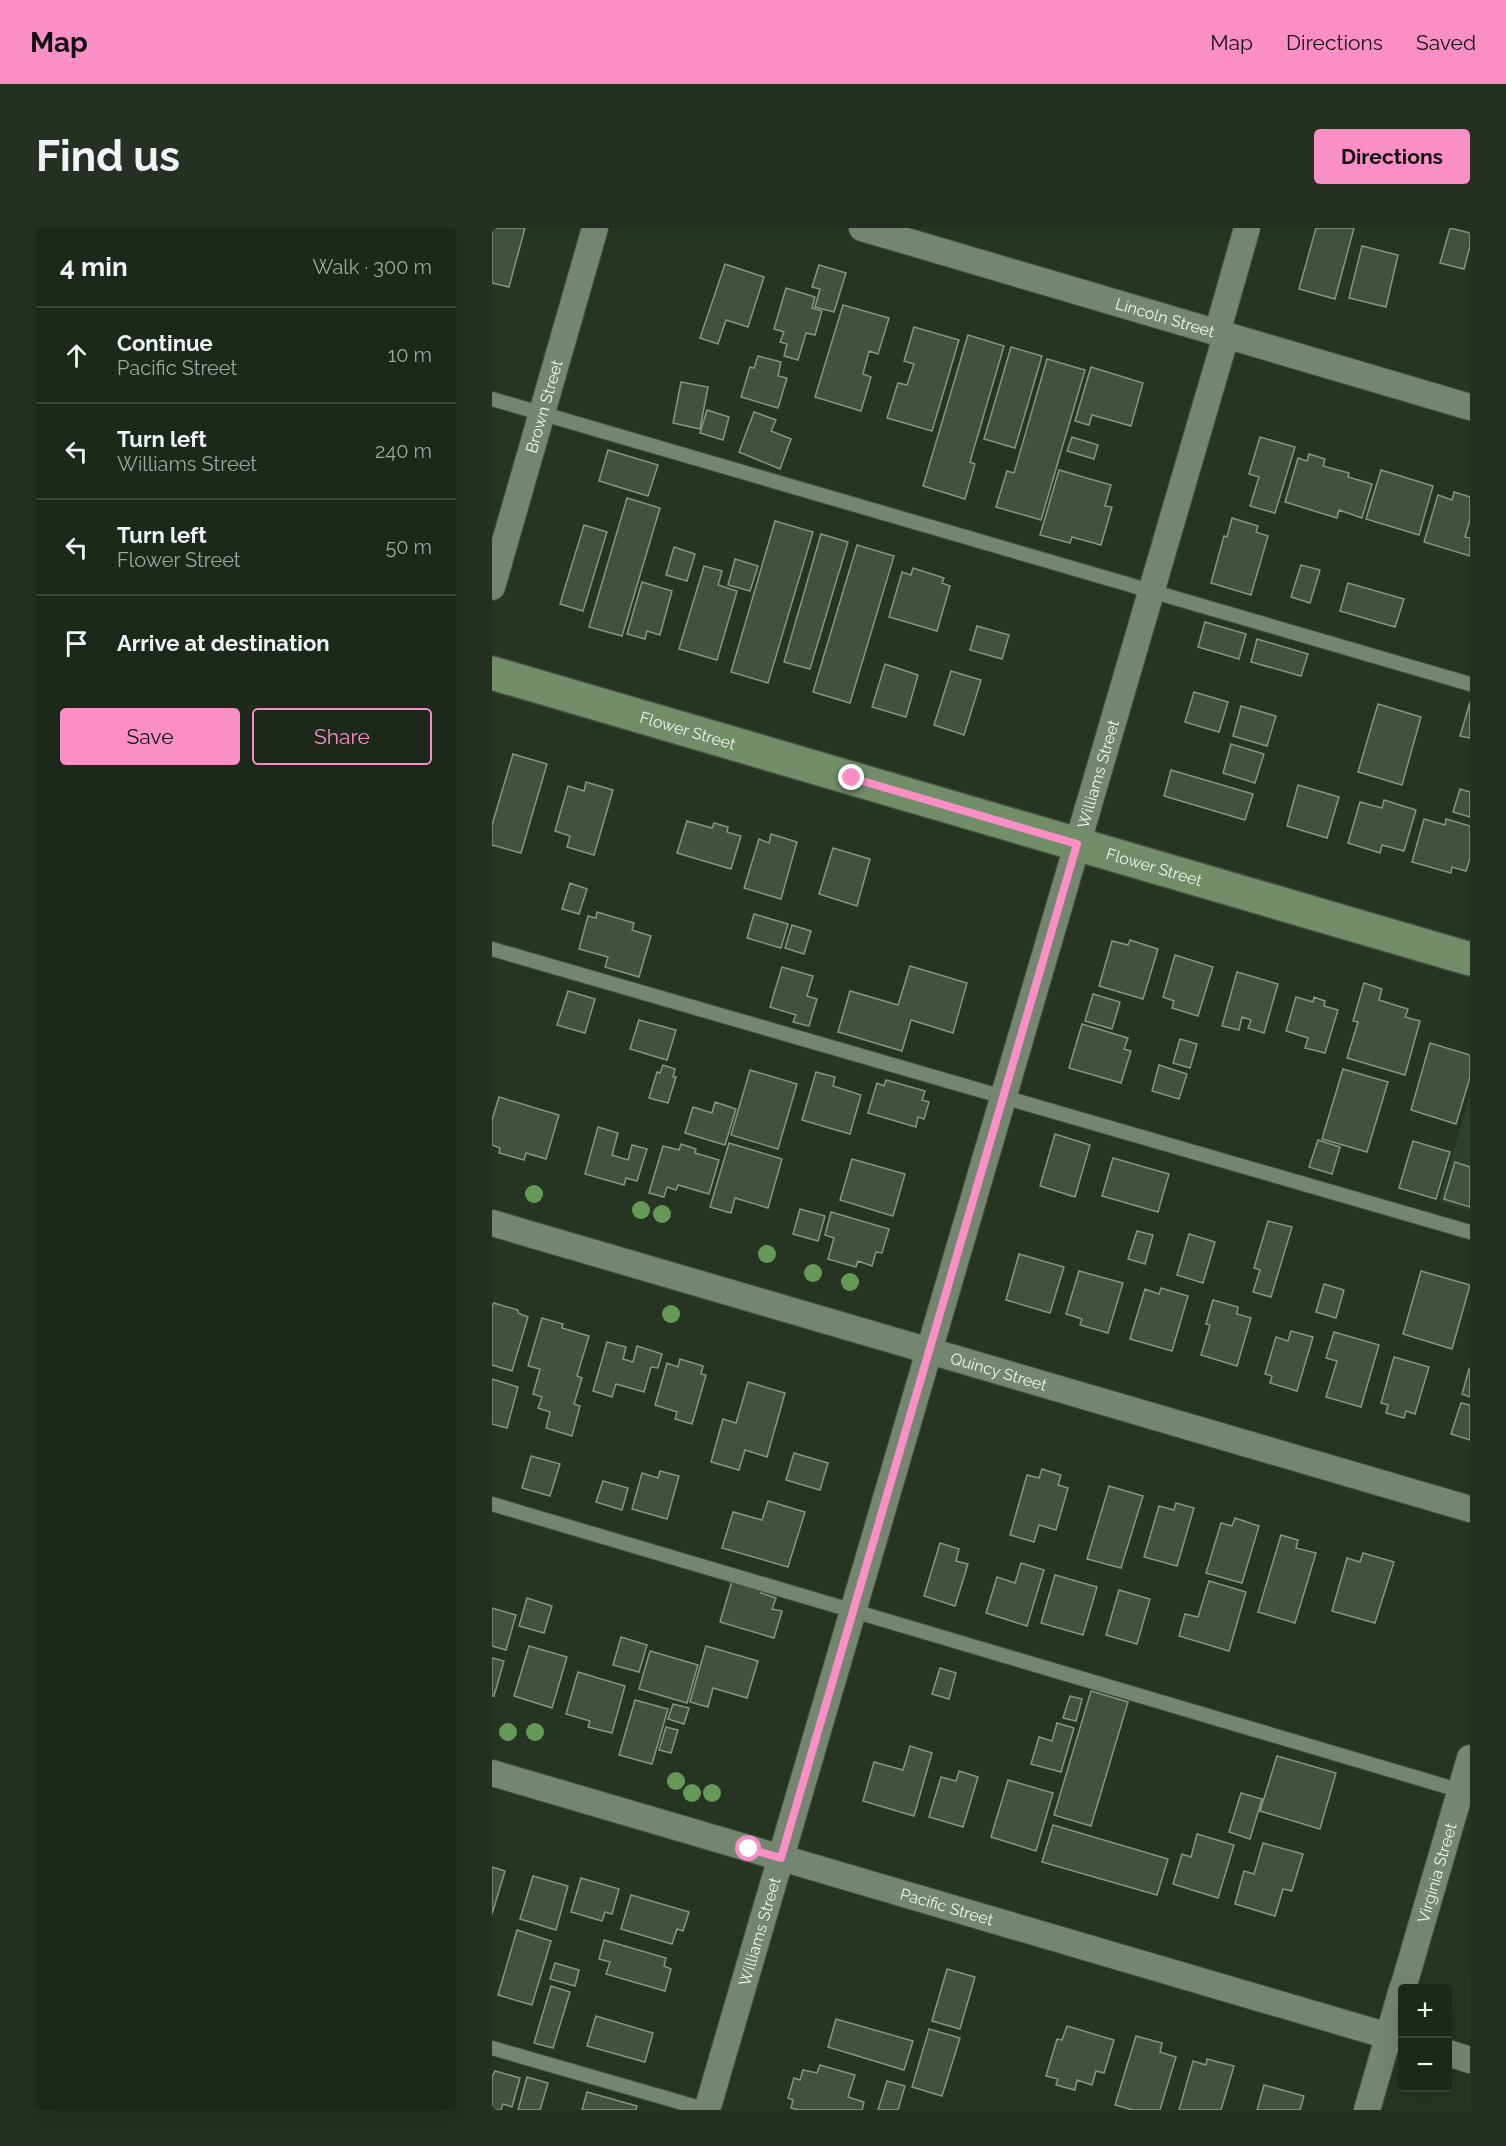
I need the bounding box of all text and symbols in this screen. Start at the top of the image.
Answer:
text: Map [30,26,88,59]
text: Map [1210,30,1253,55]
text: Directions [1286,30,1383,55]
text: Saved [1416,30,1476,55]
button: Directions [1314,129,1470,184]
text: Find us [36,132,180,181]
text: 4 min [60,252,128,282]
text: Walk · 300 m [313,255,432,279]
street label: Lincoln Street [1113,294,1218,341]
text: Continue [117,330,213,356]
icon: ahead [60,339,93,372]
text: 10 m [388,343,432,367]
text: Pacific Street [117,356,237,380]
street label: Brown Street [521,357,566,455]
text: Turn left [117,426,207,452]
icon: left [60,435,93,468]
text: 240 m [375,439,432,463]
text: Williams Street [117,452,257,476]
text: Turn left [117,522,207,548]
icon: left [60,531,93,564]
text: 50 m [385,535,432,559]
text: Flower Street [117,548,241,572]
icon: arrive [60,627,93,660]
text: Arrive at destination [117,630,330,656]
street label: Flower Street [638,707,739,753]
button: Save [60,708,240,765]
button: Share [252,708,432,765]
street label: Williams Street [1073,717,1123,830]
route end [838,764,864,790]
street label: Flower Street [1104,844,1205,890]
street label: Quincy Street [948,1348,1050,1394]
street label: Virginia Street [1413,1820,1460,1925]
route start [735,1835,761,1861]
street label: Williams Street [734,1874,784,1988]
street label: Pacific Street [898,1884,996,1929]
map controls [1398,1984,1452,2092]
button: + [1398,1984,1452,2038]
button: − [1398,2038,1452,2092]

